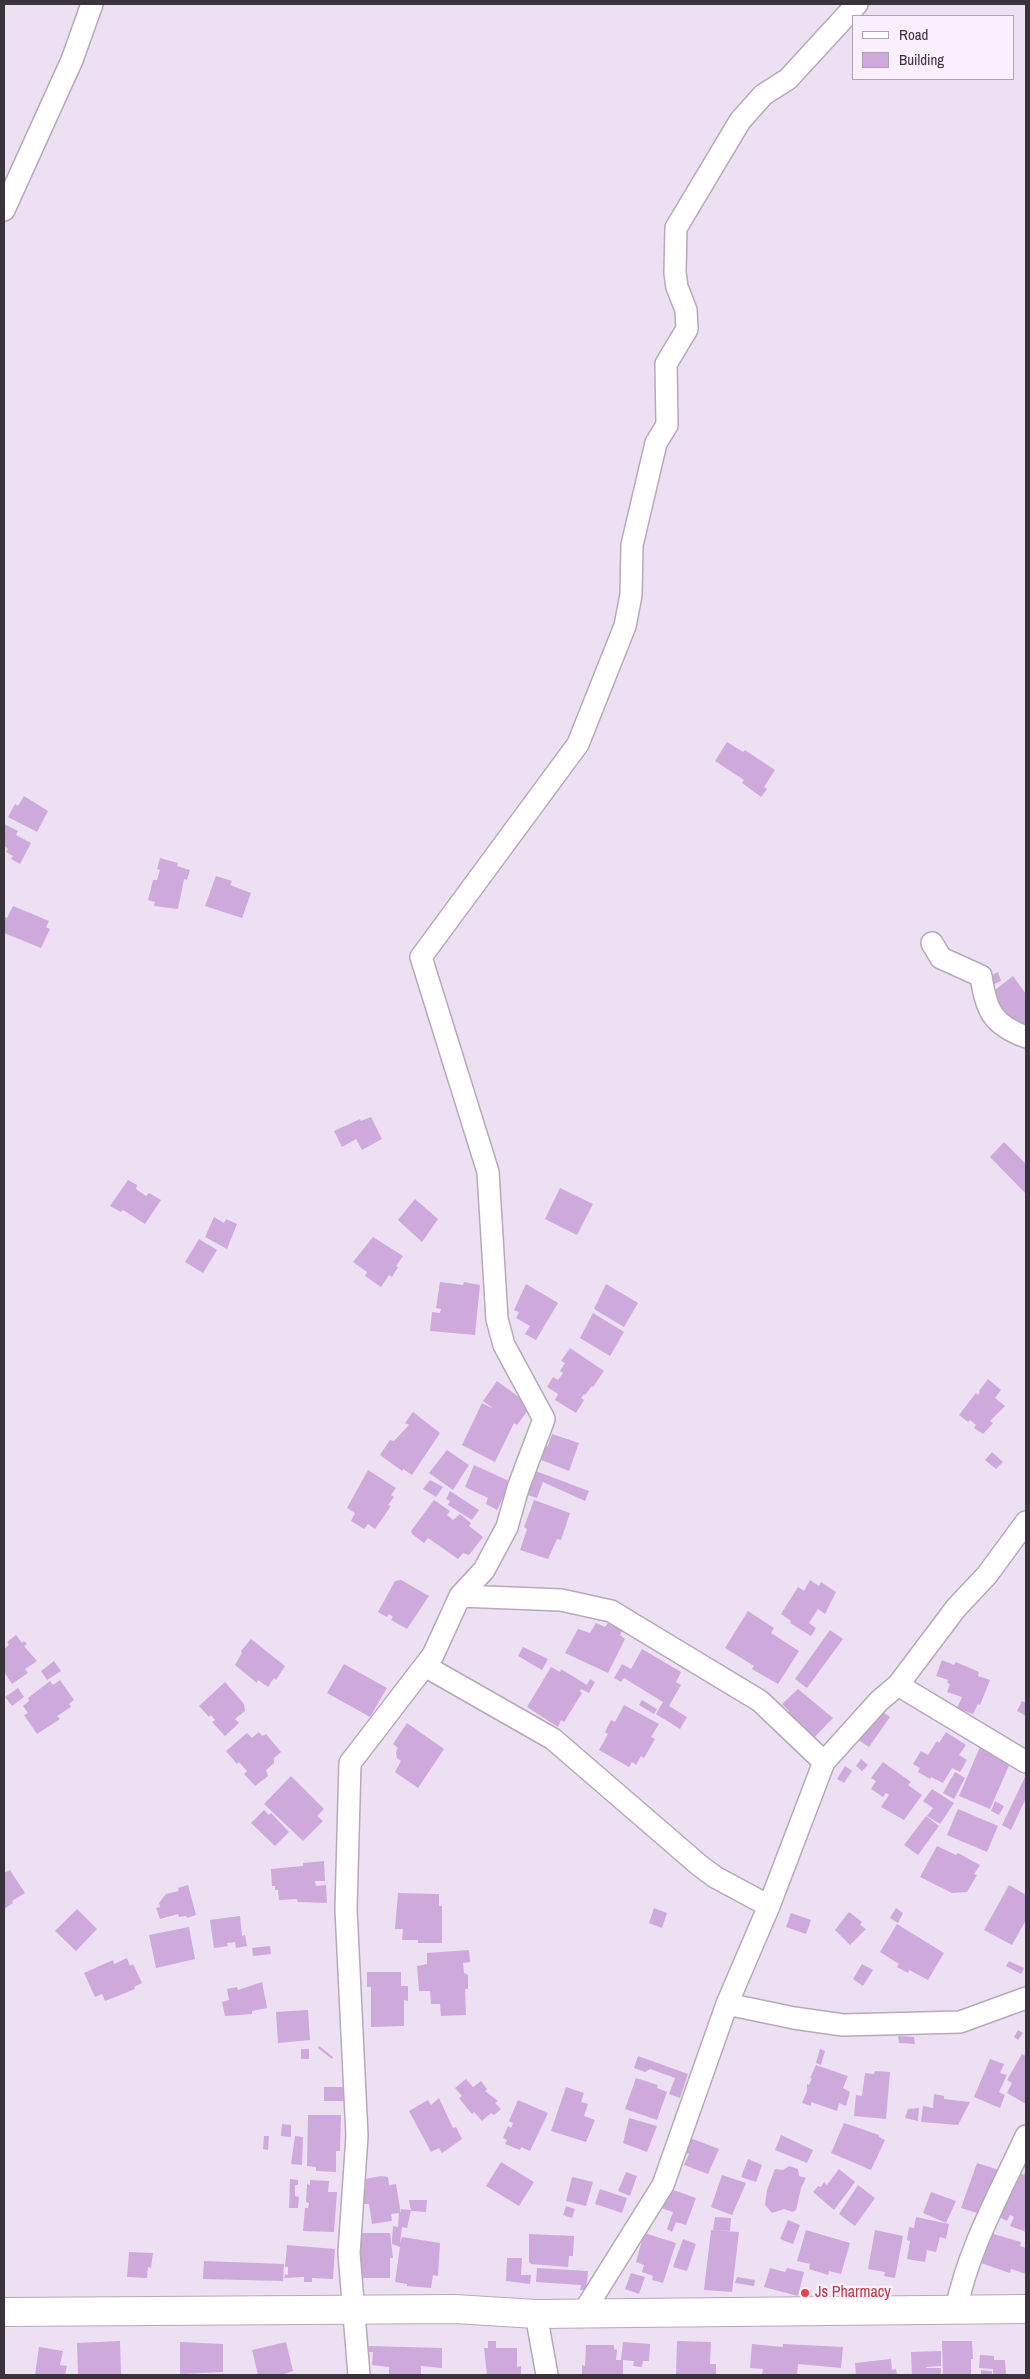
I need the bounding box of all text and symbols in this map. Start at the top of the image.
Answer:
legend [852,15,1015,80]
text: Road [899,24,928,45]
text: Building [899,49,944,70]
place label: Js Pharmacy [815,2283,891,2303]
marker: Js Pharmacy [799,2287,811,2299]

